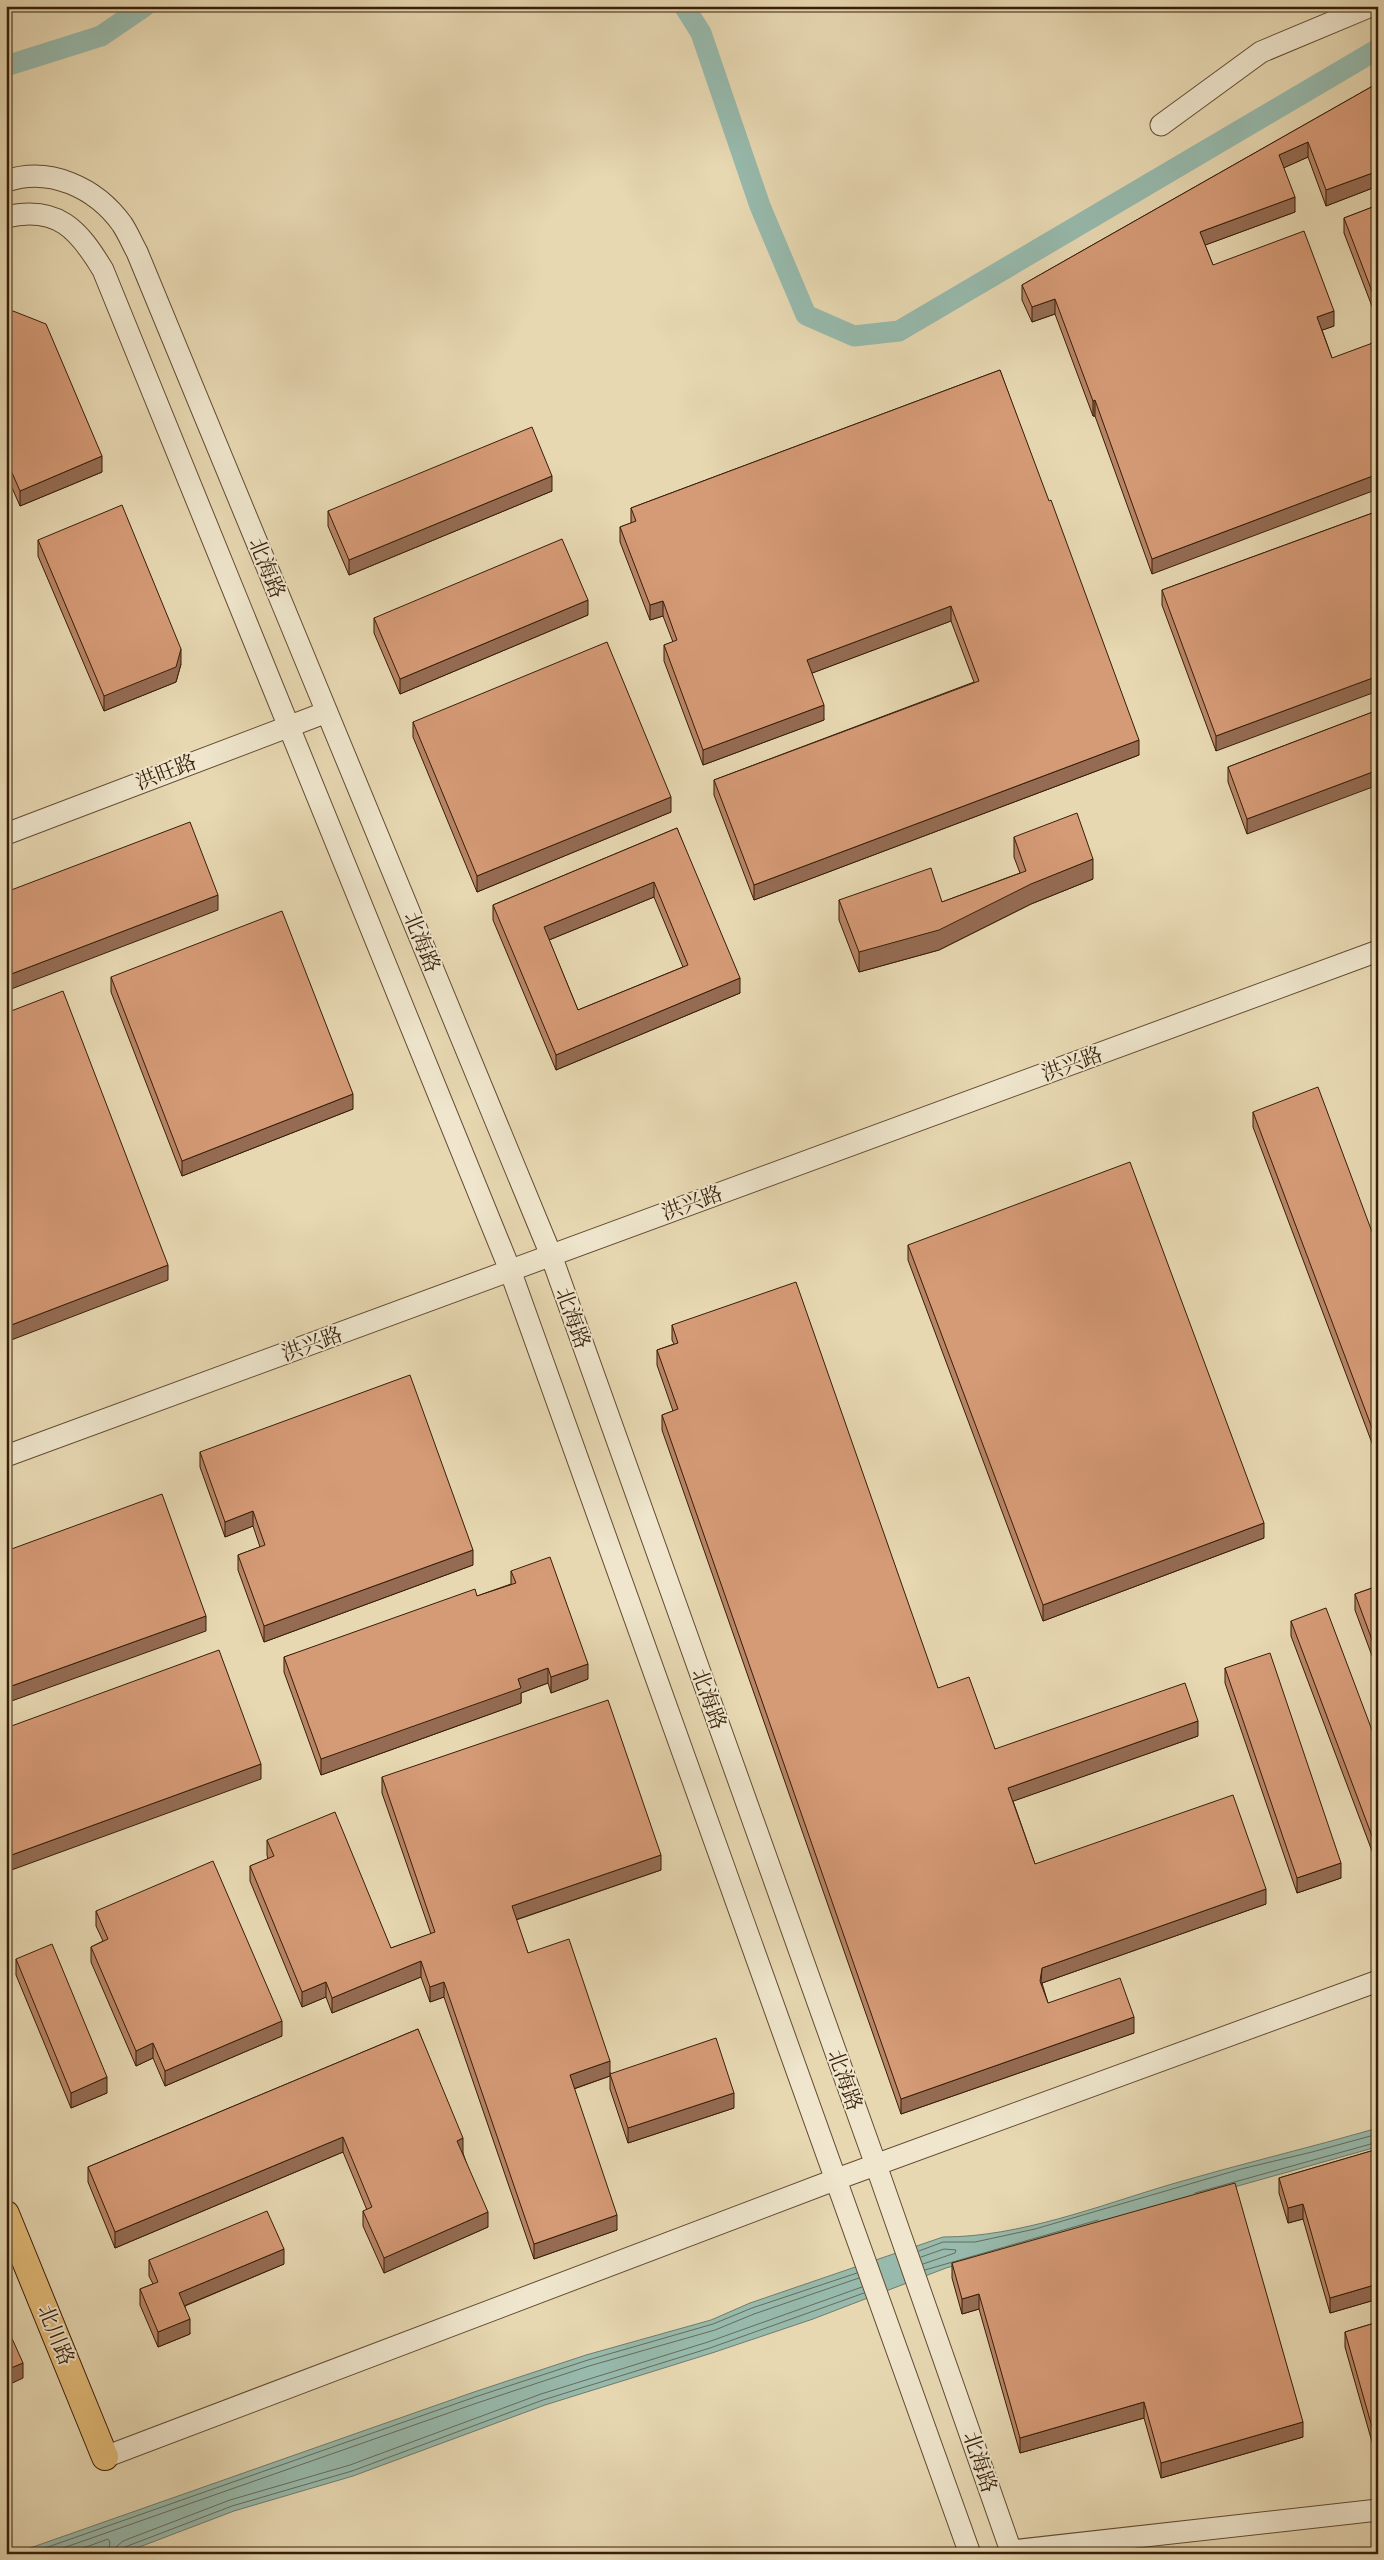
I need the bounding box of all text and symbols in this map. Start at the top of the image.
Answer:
street label: 北海路 [241,534,292,603]
street label: 洪旺路 [132,748,201,797]
street label: 北海路 [396,908,447,977]
street label: 洪兴路 [1038,1040,1107,1089]
street label: 洪兴路 [658,1179,727,1228]
street label: 北海路 [548,1284,597,1353]
street label: 洪兴路 [278,1320,347,1369]
street label: 北海路 [684,1665,733,1734]
street label: 北海路 [820,2046,869,2115]
street label: 北川路 [30,2301,81,2370]
street label: 北海路 [956,2428,1003,2497]

